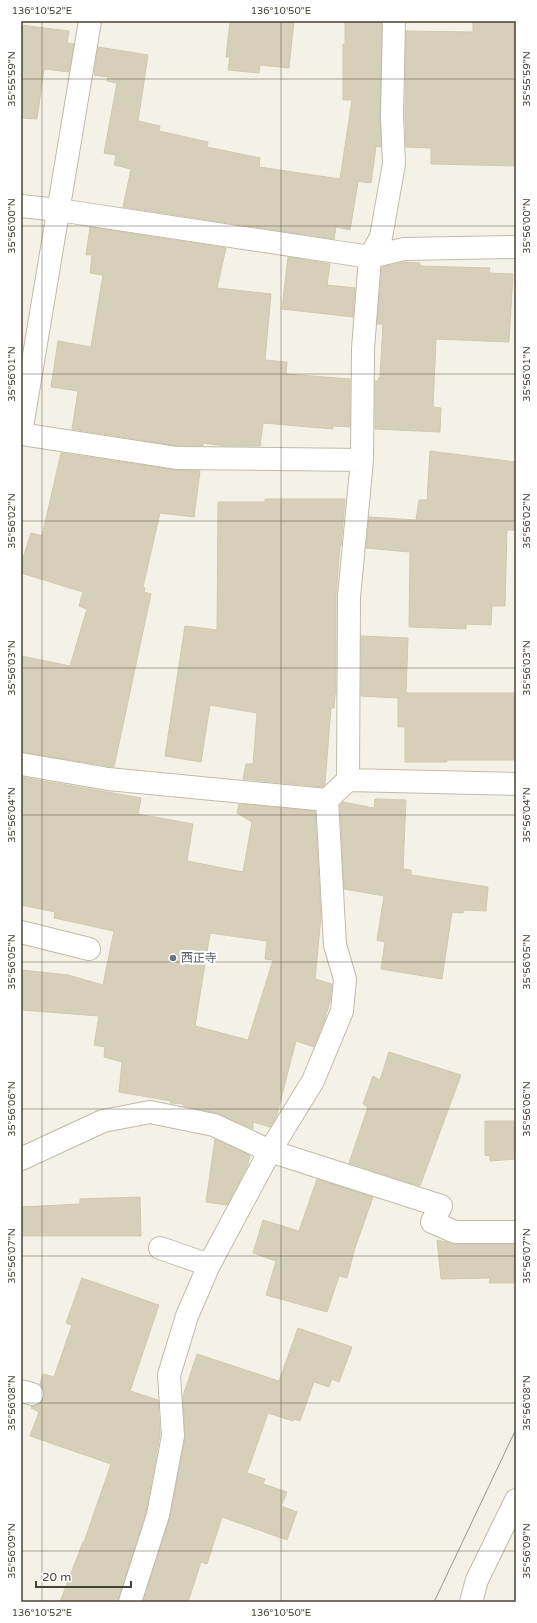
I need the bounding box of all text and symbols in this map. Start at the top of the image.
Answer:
text: 136°10'52"E [12,5,72,17]
text: 136°10'50"E [251,5,311,17]
text: 35°55'59"N [6,51,18,107]
text: 35°55'59"N [521,51,533,107]
text: 35°56'00"N [6,198,18,254]
text: 35°56'00"N [521,198,533,254]
text: 35°56'01"N [6,346,18,402]
text: 35°56'01"N [521,346,533,402]
text: 35°56'02"N [6,493,18,549]
text: 35°56'02"N [521,493,533,549]
text: 35°56'03"N [6,640,18,696]
text: 35°56'03"N [521,640,533,696]
text: 35°56'04"N [6,787,18,843]
text: 35°56'04"N [521,787,533,843]
text: 35°56'05"N [6,934,18,990]
text: 35°56'05"N [521,934,533,990]
place label: 西正寺 [181,951,217,965]
marker: 西正寺 [168,953,178,963]
text: 35°56'06"N [6,1081,18,1137]
text: 35°56'06"N [521,1081,533,1137]
text: 35°56'07"N [6,1228,18,1284]
text: 35°56'07"N [521,1228,533,1284]
text: 35°56'08"N [6,1375,18,1431]
text: 35°56'08"N [521,1375,533,1431]
text: 35°56'09"N [6,1523,18,1579]
text: 35°56'09"N [521,1523,533,1579]
scale bar [36,1563,131,1589]
text: 20 m [42,1570,71,1584]
text: 136°10'52"E [12,1607,72,1619]
text: 136°10'50"E [251,1607,311,1619]

